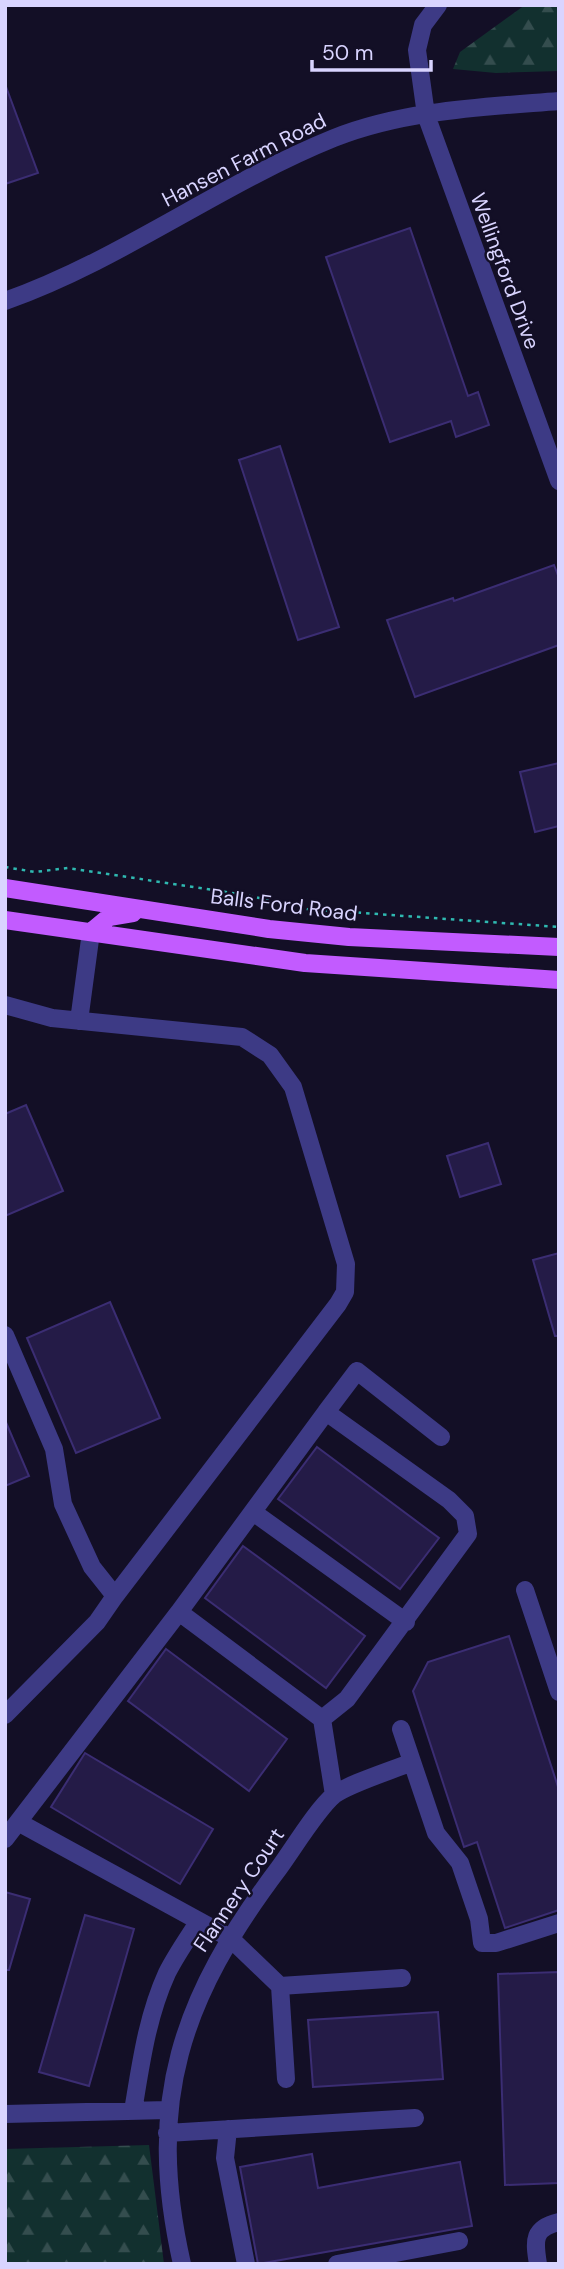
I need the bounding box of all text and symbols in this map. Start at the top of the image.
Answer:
scale bar [312,28,431,72]
text: 50 m [322,39,373,67]
street label: Hansen Farm Road [157,106,331,214]
street label: Wellingford Drive [464,189,546,353]
street label: Balls Ford Road [209,882,359,928]
street label: Flannery Court [187,1822,291,1958]

